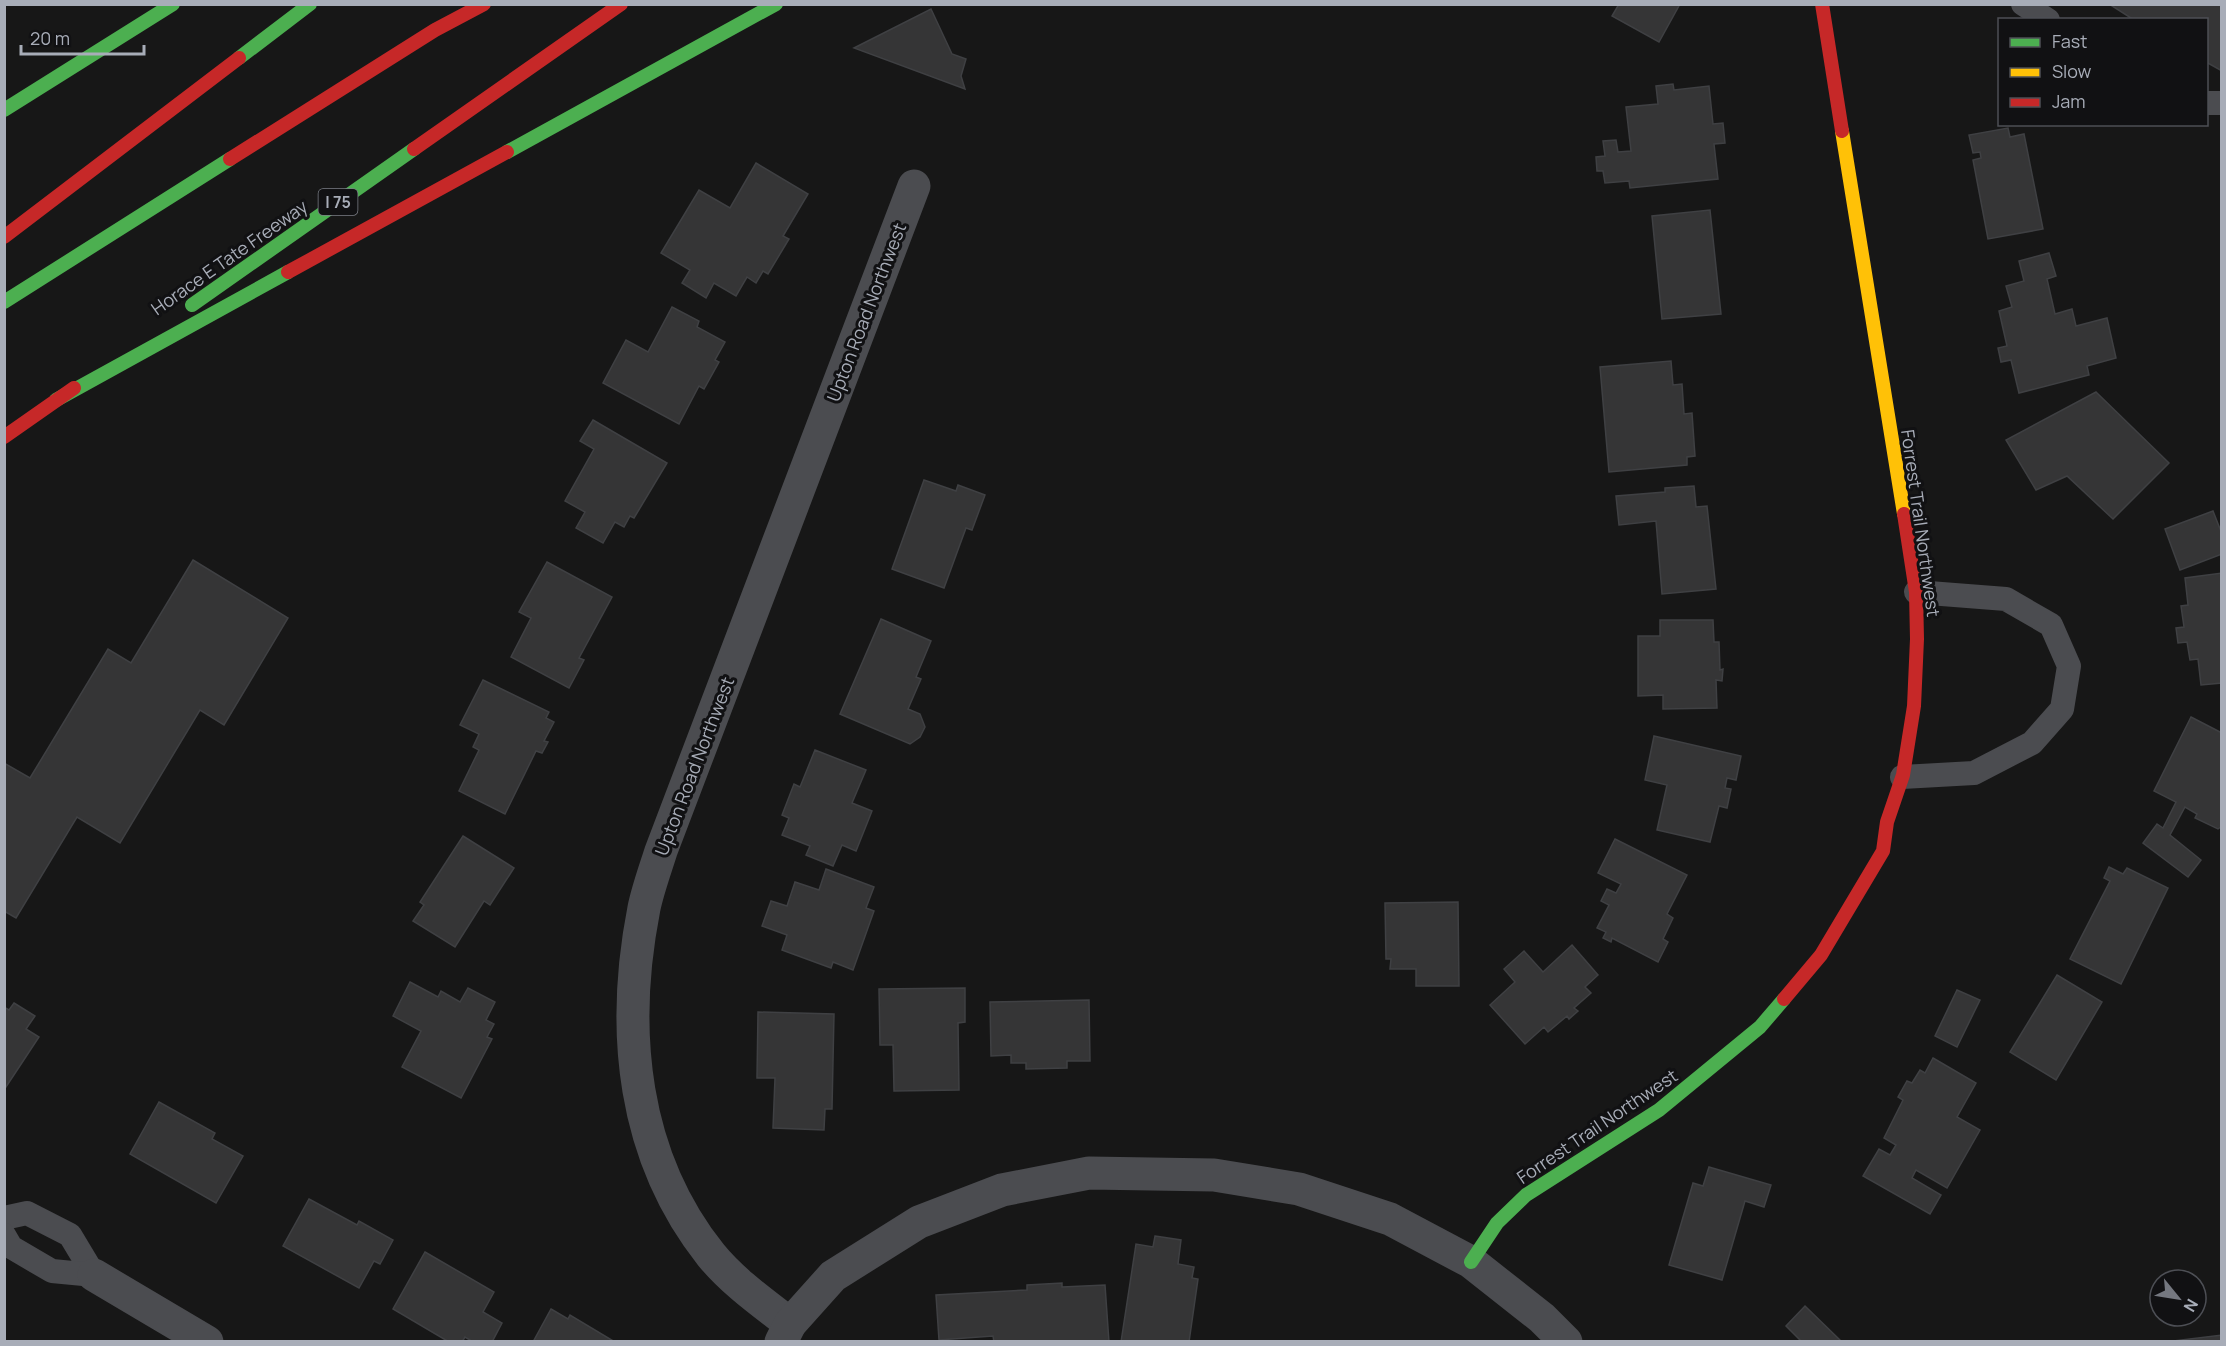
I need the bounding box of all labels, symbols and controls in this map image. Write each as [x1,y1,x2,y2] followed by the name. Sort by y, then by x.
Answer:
[21,18,144,56] scale bar
[1998,18,2208,126] legend
[30,26,70,50] text: 20 m
[2052,29,2087,53] text: Fast
[2052,59,2092,83] text: Slow
[2052,89,2086,113] text: Jam
[318,189,358,215] road number: I 75
[146,194,312,320] street label: Horace E Tate Freeway
[821,219,911,405] street label: Upton Road Northwest
[1896,428,1946,618] street label: Forrest Trail Northwest
[649,673,739,859] street label: Upton Road Northwest
[1512,1063,1682,1189] street label: Forrest Trail Northwest
[2148,1268,2208,1328] north arrow
[2179,1295,2203,1316] text: N

